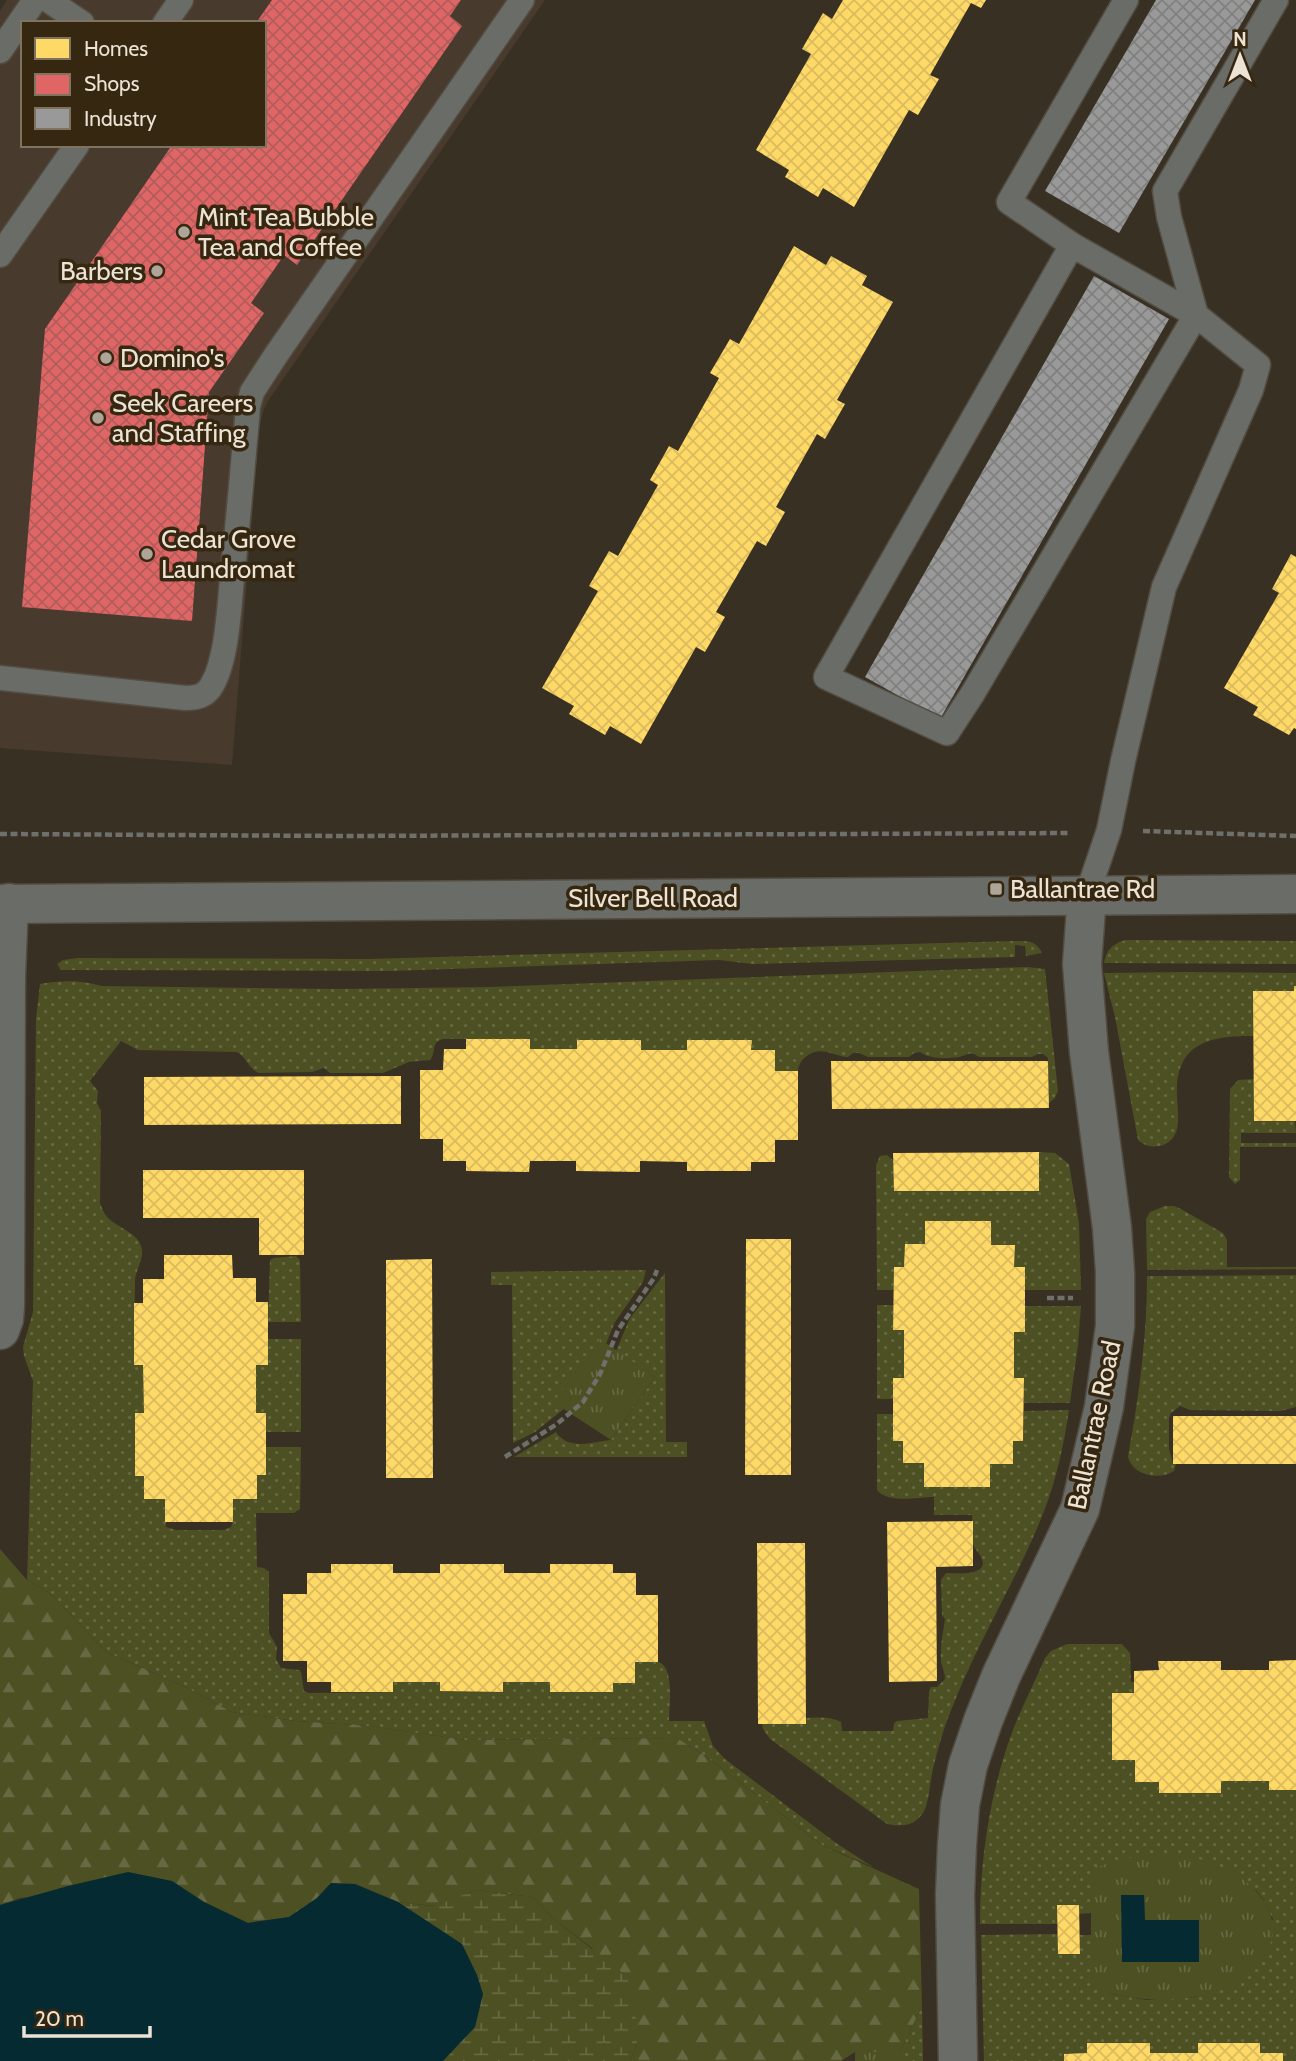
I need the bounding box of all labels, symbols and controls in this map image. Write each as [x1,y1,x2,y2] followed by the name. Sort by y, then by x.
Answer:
[21,21,266,147] legend
[1205,21,1275,91] north arrow
[1233,28,1247,51] text: N
[84,36,148,61] text: Homes
[84,71,140,96] text: Shops
[84,106,157,131] text: Industry
[198,201,374,263] place label: Mint Tea Bubble Tea and Coffee
[176,224,192,240] marker: Mint Tea Bubble Tea and Coffee
[60,255,143,287] place label: Barbers
[149,263,165,279] marker: Barbers
[120,342,225,374] place label: Domino's
[98,350,114,366] marker: Domino's
[112,387,254,449] place label: Seek Careers and Staffing
[90,410,106,426] marker: Seek Careers and Staffing
[161,523,296,585] place label: Cedar Grove Laundromat
[139,546,155,562] marker: Cedar Grove Laundromat
[1010,873,1155,905] place label: Ballantrae Rd
[988,881,1004,897] marker: Ballantrae Rd
[568,882,738,914] street label: Silver Bell Road
[1060,1338,1128,1512] street label: Ballantrae Road
[24,1994,150,2038] scale bar
[35,2006,84,2031] text: 20 m

